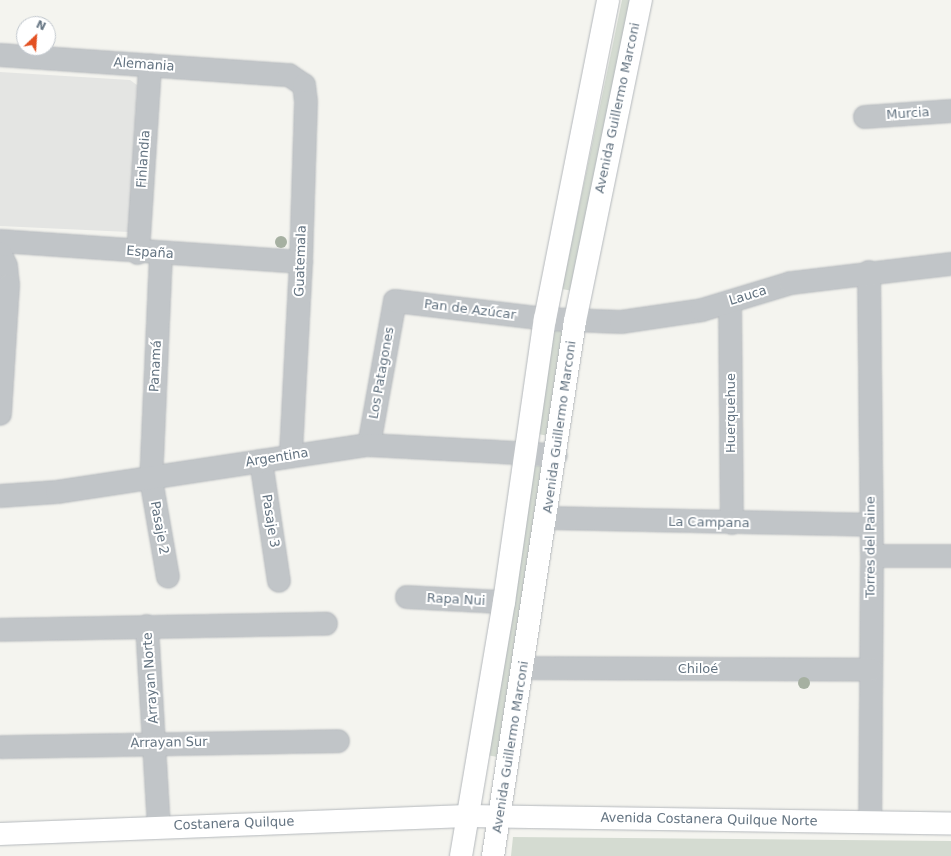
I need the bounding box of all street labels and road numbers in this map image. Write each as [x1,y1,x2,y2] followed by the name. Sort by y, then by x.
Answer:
[592,21,644,195] street label: Avenida Guillermo Marconi
[113,55,175,75] street label: Alemania
[886,105,930,123] street label: Murcia
[134,130,154,188] street label: Finlandia
[292,225,310,297] street label: Guatemala
[126,244,174,262] street label: España
[727,283,769,309] street label: Lauca
[423,297,517,323] street label: Pan de Azúcar
[366,326,398,420] street label: Los Patagones
[147,340,165,392] street label: Panamá
[540,340,580,514] street label: Avenida Guillermo Marconi
[723,373,739,453] street label: Huerquehue
[244,445,310,471] street label: Argentina
[258,493,282,549] street label: Pasaje 3
[863,496,879,598] street label: Torres del Paine
[147,500,171,556] street label: Pasaje 2
[668,514,750,532] street label: La Campana
[426,591,486,609] street label: Rapa Nui
[140,632,162,724] street label: Arrayan Norte
[490,660,532,834] street label: Avenida Guillermo Marconi
[678,661,718,677] street label: Chiloé
[130,735,208,751] street label: Arrayan Sur
[600,810,818,830] street label: Avenida Costanera Quilque Norte
[173,814,295,834] street label: Costanera Quilque

